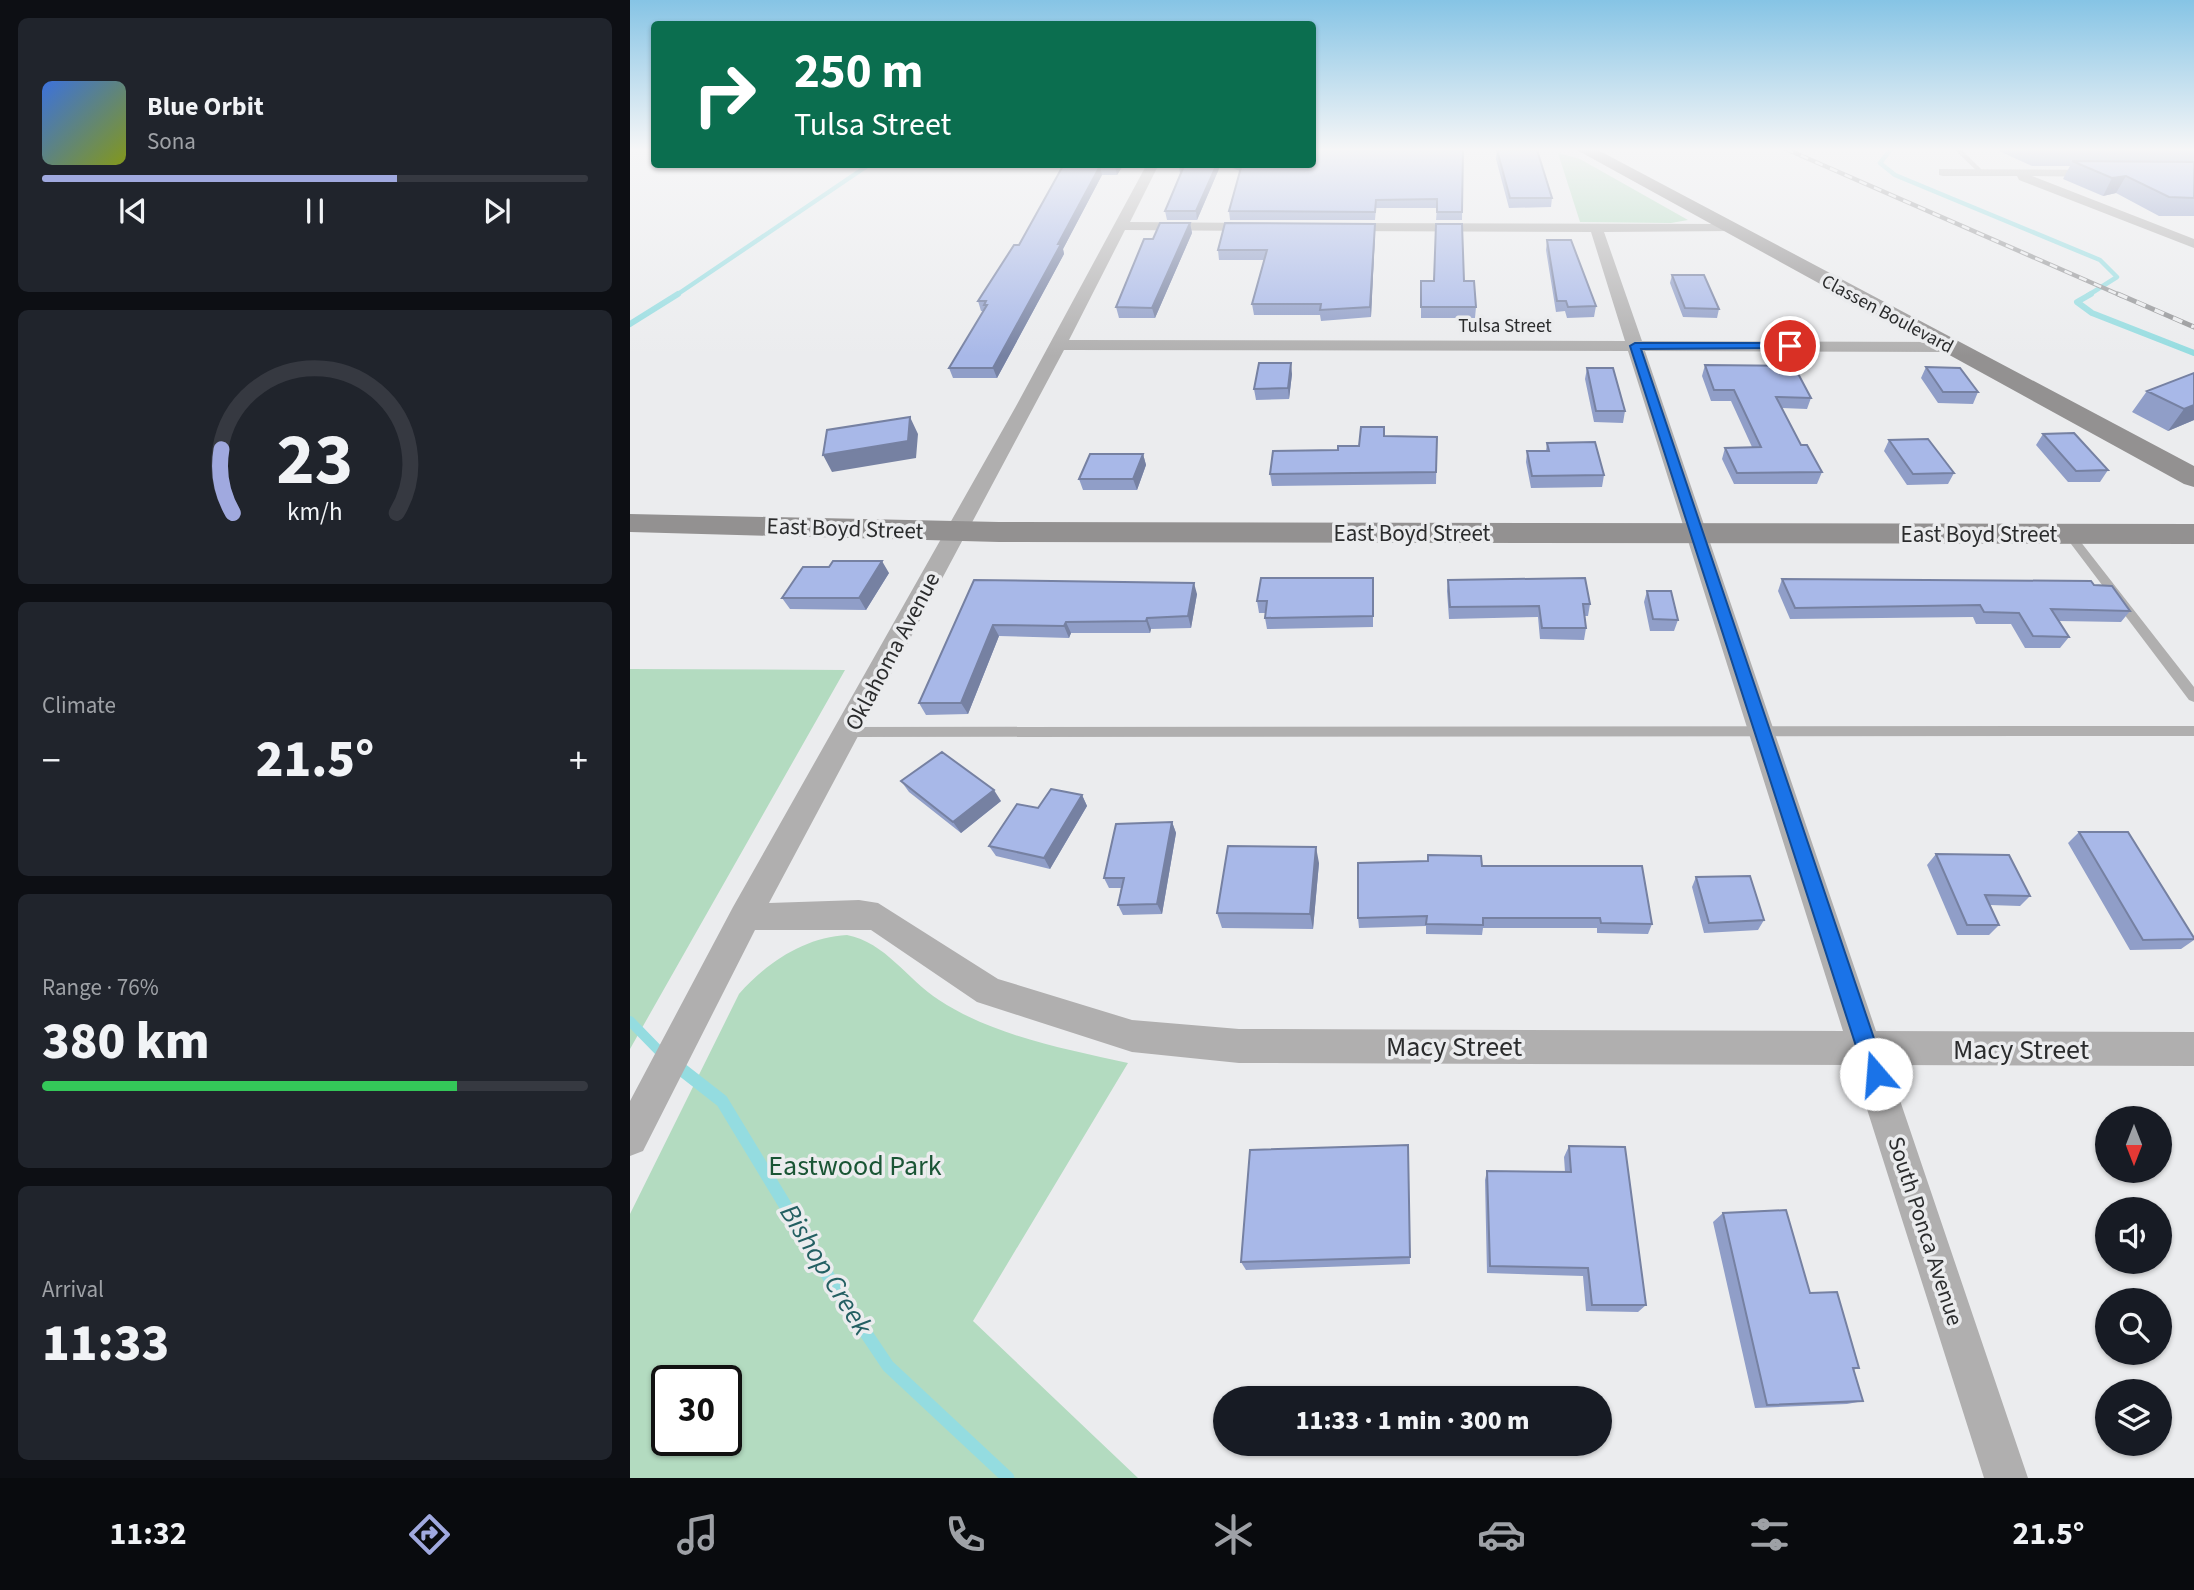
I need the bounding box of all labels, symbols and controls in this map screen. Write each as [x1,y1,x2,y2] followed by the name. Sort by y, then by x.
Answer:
[794,37,923,107] text: 250 m
[679,49,770,140] icon: right
[147,88,264,125] text: Blue Orbit
[794,102,951,148] text: Tulsa Street
[147,125,196,158] text: Sona
[114,192,152,230] icon: previous
[296,192,334,230] icon: pause
[478,192,516,230] icon: next
[1817,268,1958,361] street label: Classen Boulevard
[1458,313,1552,340] street label: Tulsa Street
[1760,316,1820,376] pin
[1771,327,1809,365] icon: arrive
[277,408,353,512] text: 23
[287,494,343,530] text: km/h
[766,509,924,548] street label: East Boyd Street
[1334,517,1491,550] street label: East Boyd Street
[1901,518,2058,551] street label: East Boyd Street
[837,566,948,736] street label: Oklahoma Avenue
[42,689,116,722] text: Climate
[256,723,374,797] text: 21.5°
[42,734,61,788] text: −
[569,734,588,788] text: +
[42,971,159,1004] text: Range · 76%
[42,1005,210,1079] text: 380 km
[1386,1027,1523,1067] street label: Macy Street
[1953,1030,2090,1070] street label: Macy Street
[1839,1037,1913,1111] position arrow
[2095,1106,2172,1183] north arrow
[2095,1106,2172,1456] map controls
[1879,1132,1972,1330] street label: South Ponca Avenue
[768,1146,942,1186] park label: Eastwood Park
[770,1196,883,1344] water label: Bishop Creek
[2095,1197,2172,1274] button: sound
[42,1273,104,1306] text: Arrival
[2095,1288,2172,1365] button: search
[42,1307,169,1381] text: 11:33
[651,1365,742,1456] speed limit sign: 30
[2095,1379,2172,1456] button: layers
[1296,1402,1529,1439] text: 11:33 · 1 min · 300 m
[405,1510,454,1559] icon: directions
[673,1510,722,1559] icon: music
[941,1510,990,1559] icon: phone
[1209,1510,1258,1559] icon: climate
[1477,1510,1526,1559] icon: car
[1745,1510,1794,1559] icon: filters
[109,1511,187,1557] text: 11:32
[2013,1511,2084,1557] text: 21.5°

